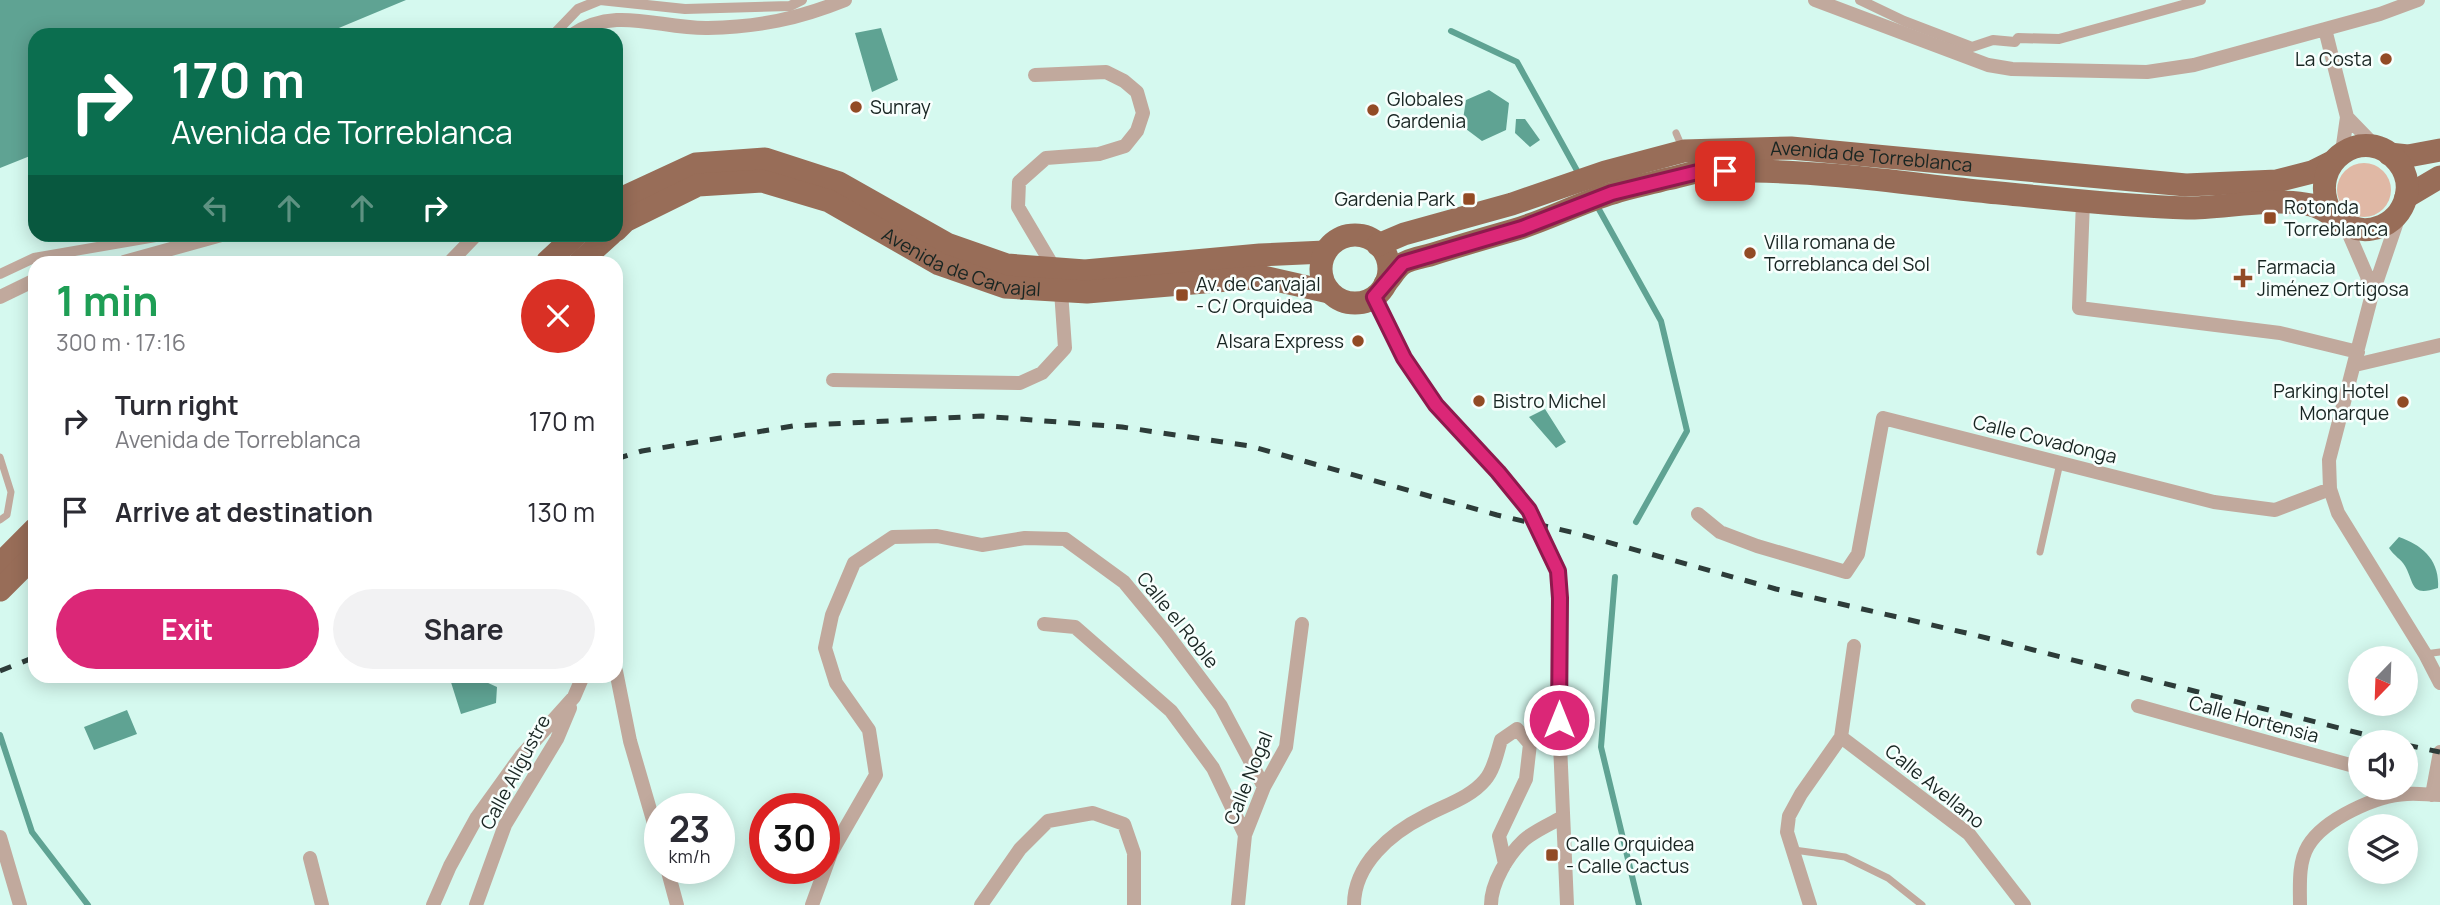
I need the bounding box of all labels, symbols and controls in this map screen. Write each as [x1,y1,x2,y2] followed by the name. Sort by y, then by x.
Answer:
[171,46,305,113] text: 170 m
[2295,46,2372,72] place label: La Costa
[2378,51,2394,67] marker: La Costa
[56,56,147,147] icon: right
[1387,86,1466,134] place label: Globales Gardenia
[870,94,931,120] place label: Sunray
[848,99,864,115] marker: Sunray
[1365,102,1381,118] marker: Globales Gardenia
[171,110,513,154] text: Avenida de Torreblanca
[1770,135,1974,178] street label: Avenida de Torreblanca
[1695,141,1755,201] pin
[1706,152,1744,190] icon: arrive
[1334,186,1456,212] place label: Gardenia Park
[197,189,235,227] icon: left
[270,189,308,227] icon: ahead
[343,189,381,227] icon: ahead
[416,189,454,227] icon: right
[1461,191,1477,207] marker: Gardenia Park
[2284,194,2388,242] place label: Rotonda Torreblanca
[2262,210,2278,226] marker: Rotonda Torreblanca
[877,221,1042,302] street label: Avenida de Carvajal
[1764,229,1930,277] place label: Villa romana de Torreblanca del Sol
[1742,245,1758,261] marker: Villa romana de Torreblanca del Sol
[2257,254,2409,302] place label: Farmacia Jiménez Ortigosa
[2235,270,2251,286] marker: Farmacia Jiménez Ortigosa
[56,271,159,329] text: 1 min
[1196,271,1321,319] place label: Av. de Carvajal - C/ Orquidea
[521,279,595,353] button: close
[1174,287,1190,303] marker: Av. de Carvajal - C/ Orquidea
[56,326,186,358] text: 300 m · 17:16
[1216,328,1344,354] place label: Alsara Express
[1350,333,1366,349] marker: Alsara Express
[2273,378,2389,426] place label: Parking Hotel Monarque
[115,387,239,423] text: Turn right
[1493,388,1606,414] place label: Bistro Michel
[1471,393,1487,409] marker: Bistro Michel
[2395,394,2411,410] marker: Parking Hotel Monarque
[56,402,94,440] icon: right
[529,403,595,439] text: 170 m
[1970,409,2120,469] street label: Calle Covadonga
[115,423,361,455] text: Avenida de Torreblanca
[56,493,94,531] icon: arrive
[115,494,373,530] text: Arrive at destination
[527,494,595,530] text: 130 m
[1131,566,1225,674] street label: Calle el Roble
[56,589,319,669] button: Exit
[333,589,595,669] button: Share
[2348,646,2418,716] north arrow
[2348,646,2418,884] map controls
[1522,683,1596,757] position arrow
[2186,689,2322,749] street label: Calle Hortensia
[474,710,556,834] street label: Calle Aligustre
[1218,728,1278,828] street label: Calle Nogal
[2348,730,2418,800] button: sound
[1880,738,1990,834] street label: Calle Avellano
[749,793,840,884] speed limit sign: 30
[669,805,710,853] text: 23
[2348,814,2418,884] button: layers
[1566,831,1694,879] place label: Calle Orquidea - Calle Cactus
[669,844,710,868] text: km/h
[1544,847,1560,863] marker: Calle Orquidea - Calle Cactus

